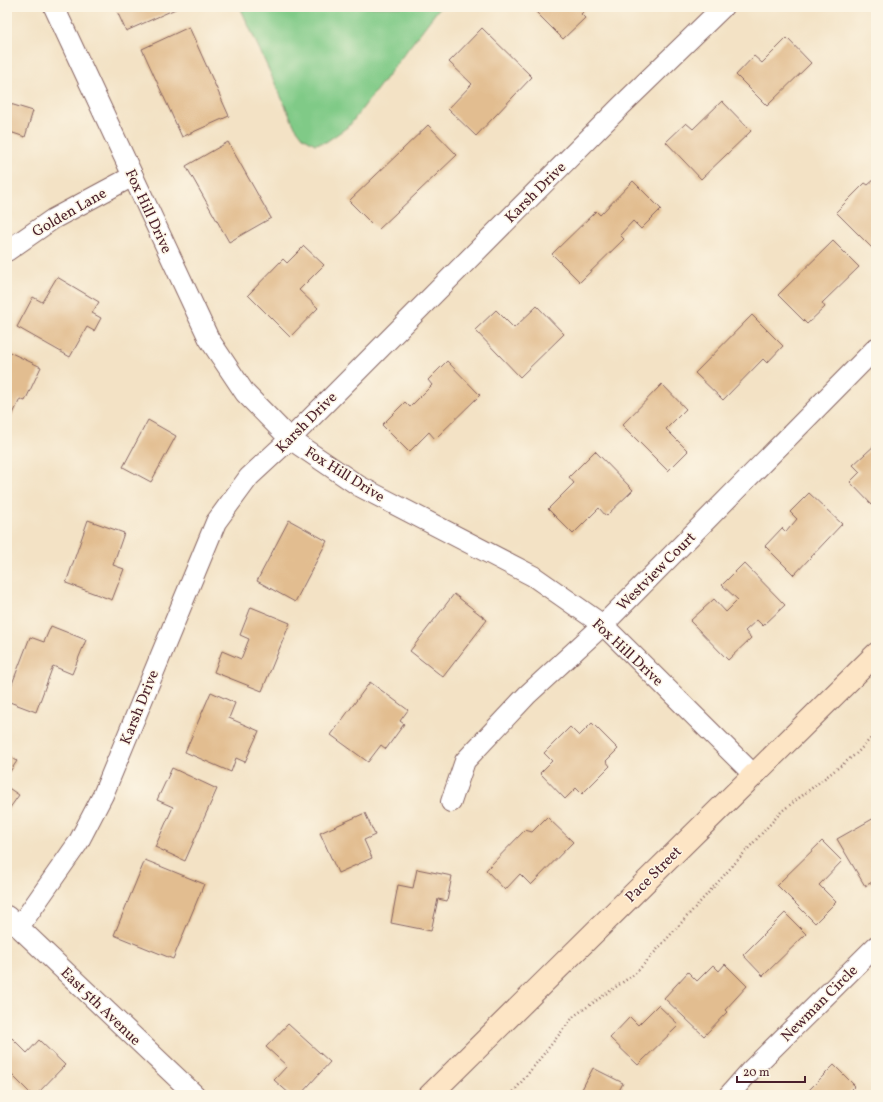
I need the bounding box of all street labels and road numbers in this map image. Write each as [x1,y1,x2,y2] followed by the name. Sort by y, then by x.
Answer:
[501,158,571,228] street label: Karsh Drive
[119,166,176,257] street label: Fox Hill Drive
[29,184,111,243] street label: Golden Lane
[272,388,342,458] street label: Karsh Drive
[300,442,388,508] street label: Fox Hill Drive
[613,528,701,616] street label: Westview Court
[587,615,667,692] street label: Fox Hill Drive
[116,667,165,748] street label: Karsh Drive
[621,842,687,908] street label: Pace Street
[777,961,863,1047] street label: Newman Circle
[55,963,145,1051] street label: East 5th Avenue

